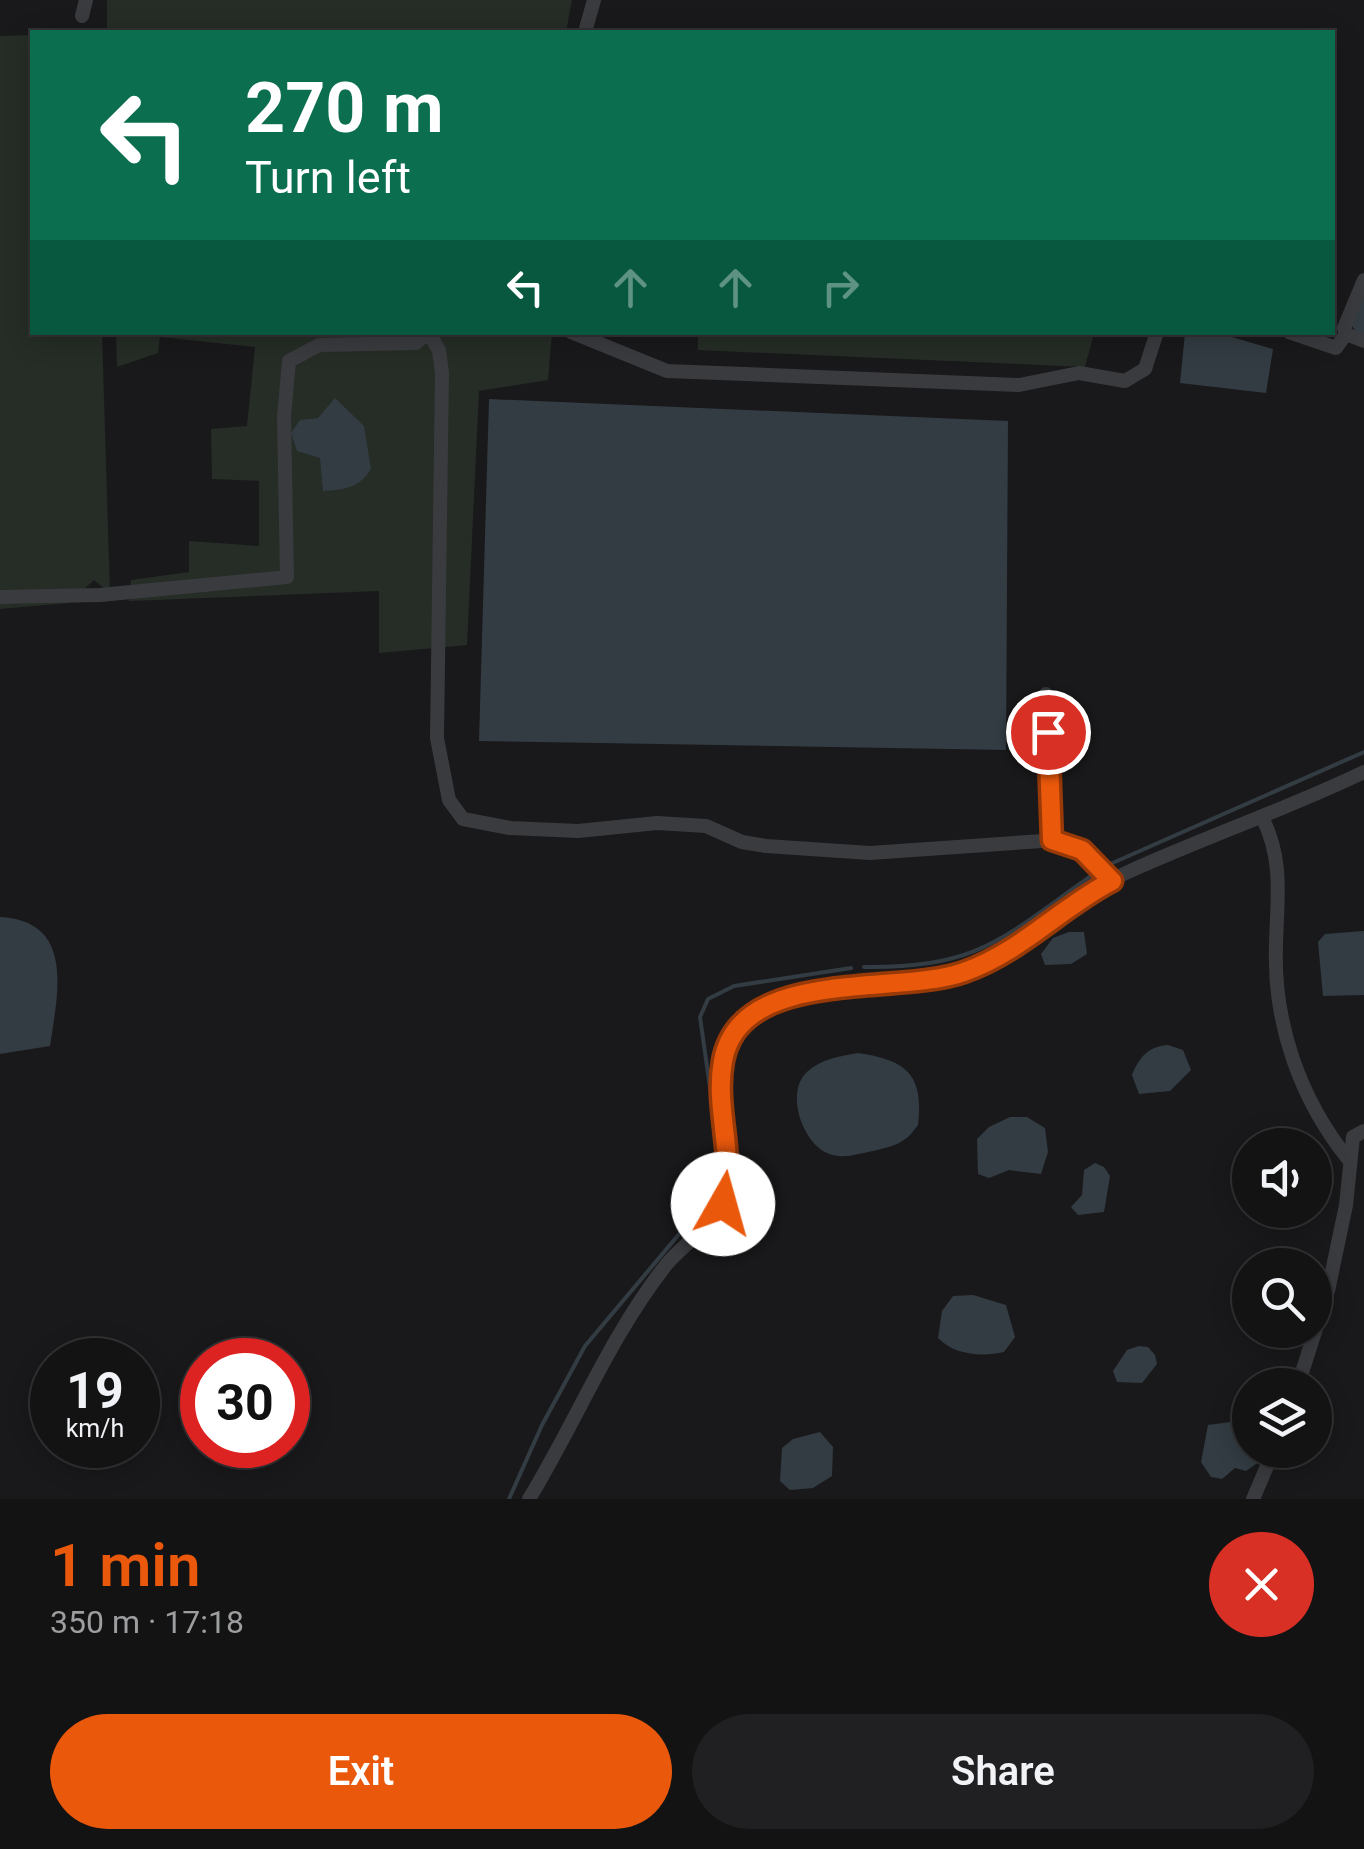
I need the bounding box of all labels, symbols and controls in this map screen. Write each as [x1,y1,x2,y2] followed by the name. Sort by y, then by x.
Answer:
[245,67,444,149] text: 270 m
[80,70,210,200] icon: left
[245,151,411,204] text: Turn left
[498,260,553,315] icon: left
[603,260,658,315] icon: ahead
[708,260,763,315] icon: ahead
[813,260,868,315] icon: right
[1006,690,1091,775] pin
[1021,705,1076,760] icon: arrive
[1232,1128,1332,1468] map controls
[1232,1128,1332,1228] button: sound
[671,1152,775,1256] position arrow
[1232,1248,1332,1348] button: search
[180,1338,310,1468] speed limit sign: 30
[66,1362,124,1420] text: 19
[1232,1368,1332,1468] button: layers
[66,1414,124,1443] text: km/h
[50,1530,200,1601] text: 1 min
[1209,1532,1314,1637] button: close
[50,1603,244,1641] text: 350 m · 17:18
[50,1714,672,1829] button: Exit
[692,1714,1314,1829] button: Share

